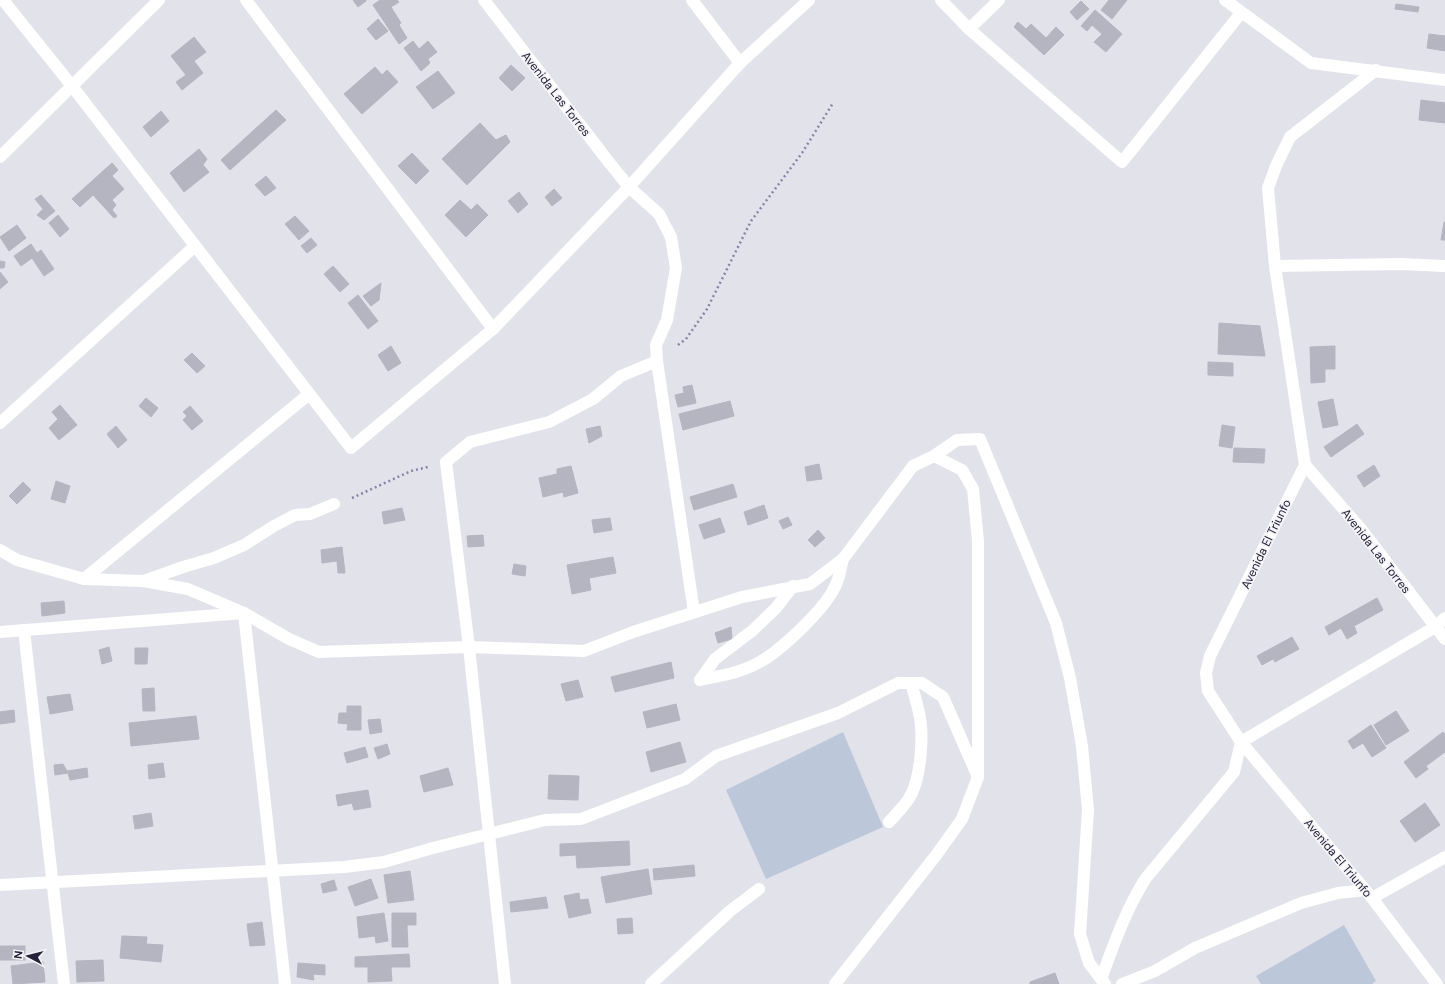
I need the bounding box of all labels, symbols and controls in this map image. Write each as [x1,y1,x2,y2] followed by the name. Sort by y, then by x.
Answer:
[518,48,594,140] street label: Avenida Las Torres
[1237,496,1295,592] street label: Avenida El Triunfo
[1338,505,1414,597] street label: Avenida Las Torres
[1300,815,1376,901] street label: Avenida El Triunfo
[8,936,48,976] north arrow
[11,950,26,960] text: N

